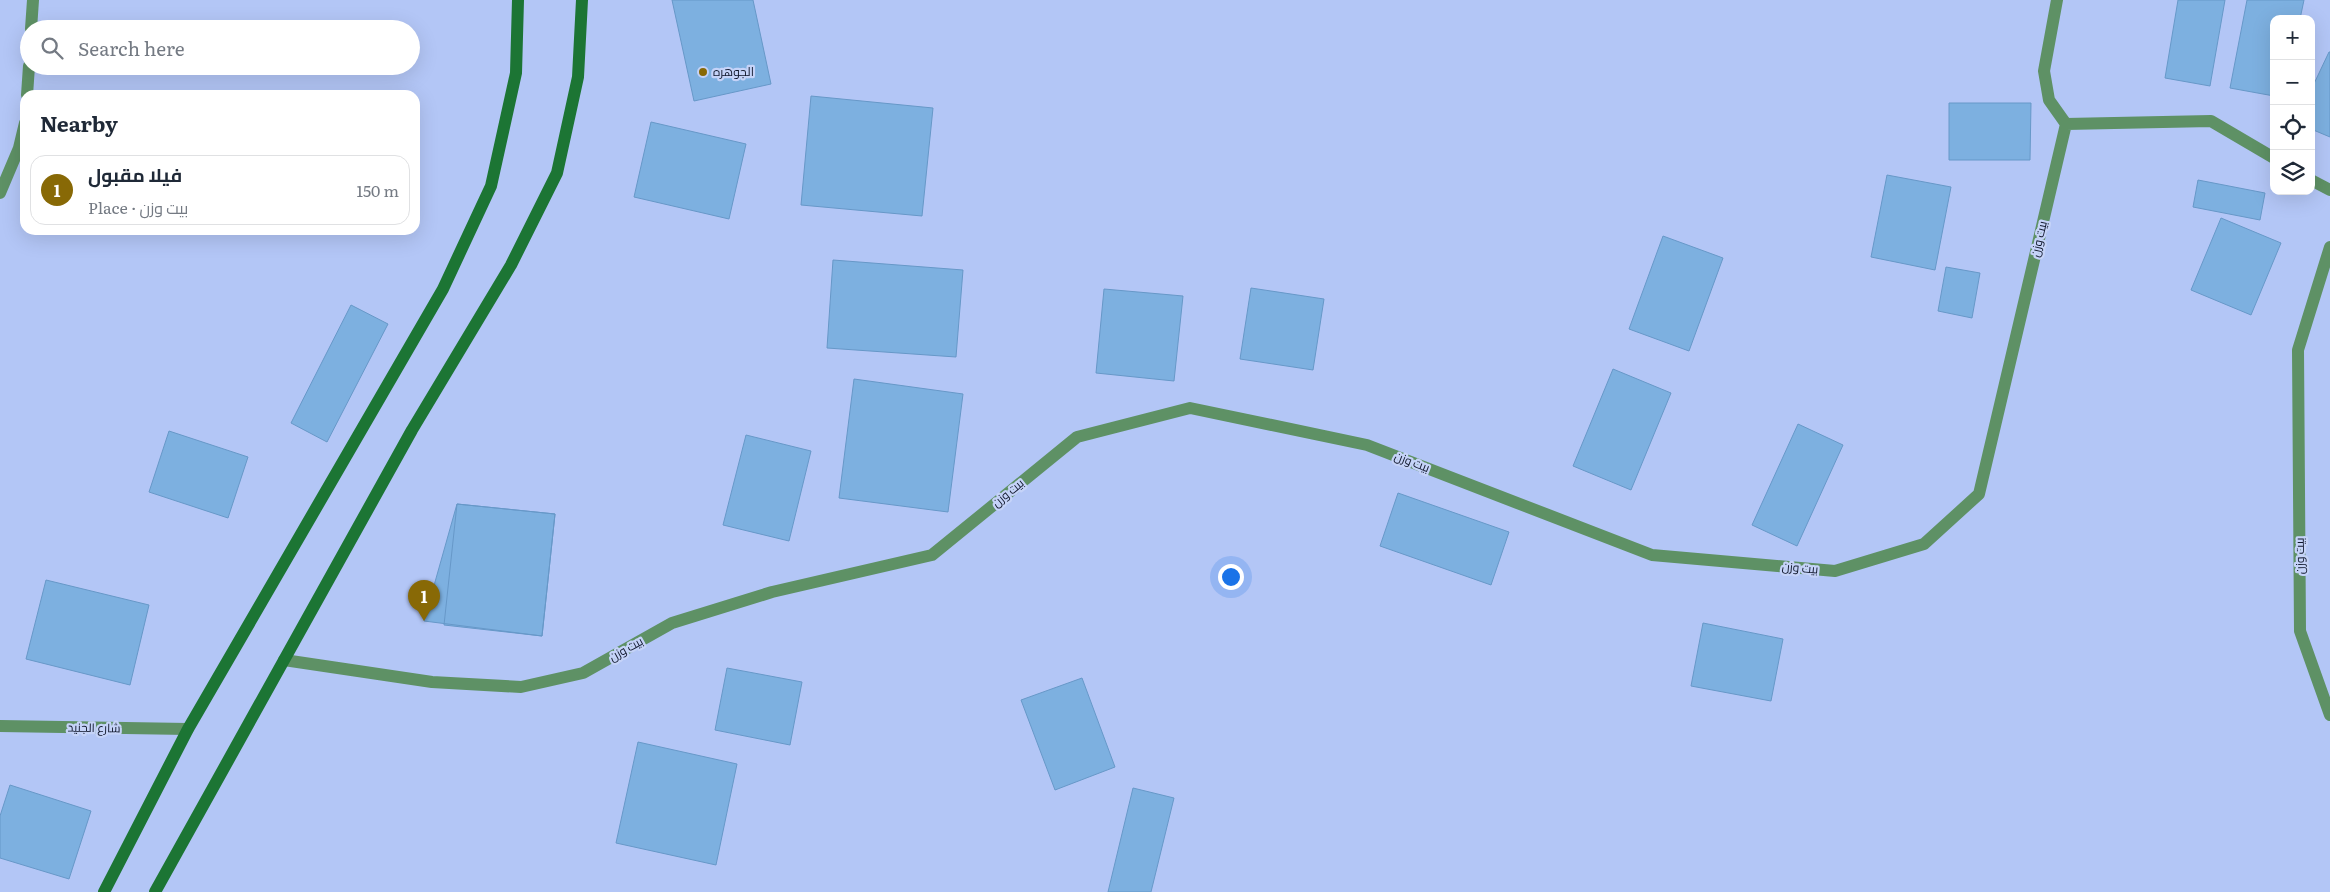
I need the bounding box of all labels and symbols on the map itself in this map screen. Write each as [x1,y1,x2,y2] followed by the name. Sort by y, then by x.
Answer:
[713,62,754,80] place label: الجوهره
[697,66,709,78] marker: الجوهره
[2025,219,2051,259] street label: بيت وزن
[1392,446,1433,476] street label: بيت وزن
[987,474,1027,511] street label: بيت وزن
[2290,538,2308,574] street label: بيت وزن
[1781,556,1819,578] street label: بيت وزن
[1218,564,1244,590] your location
[408,580,440,621] pin: 1
[605,631,646,665] street label: بيت وزن
[67,718,121,736] street label: شارع الجنيد

